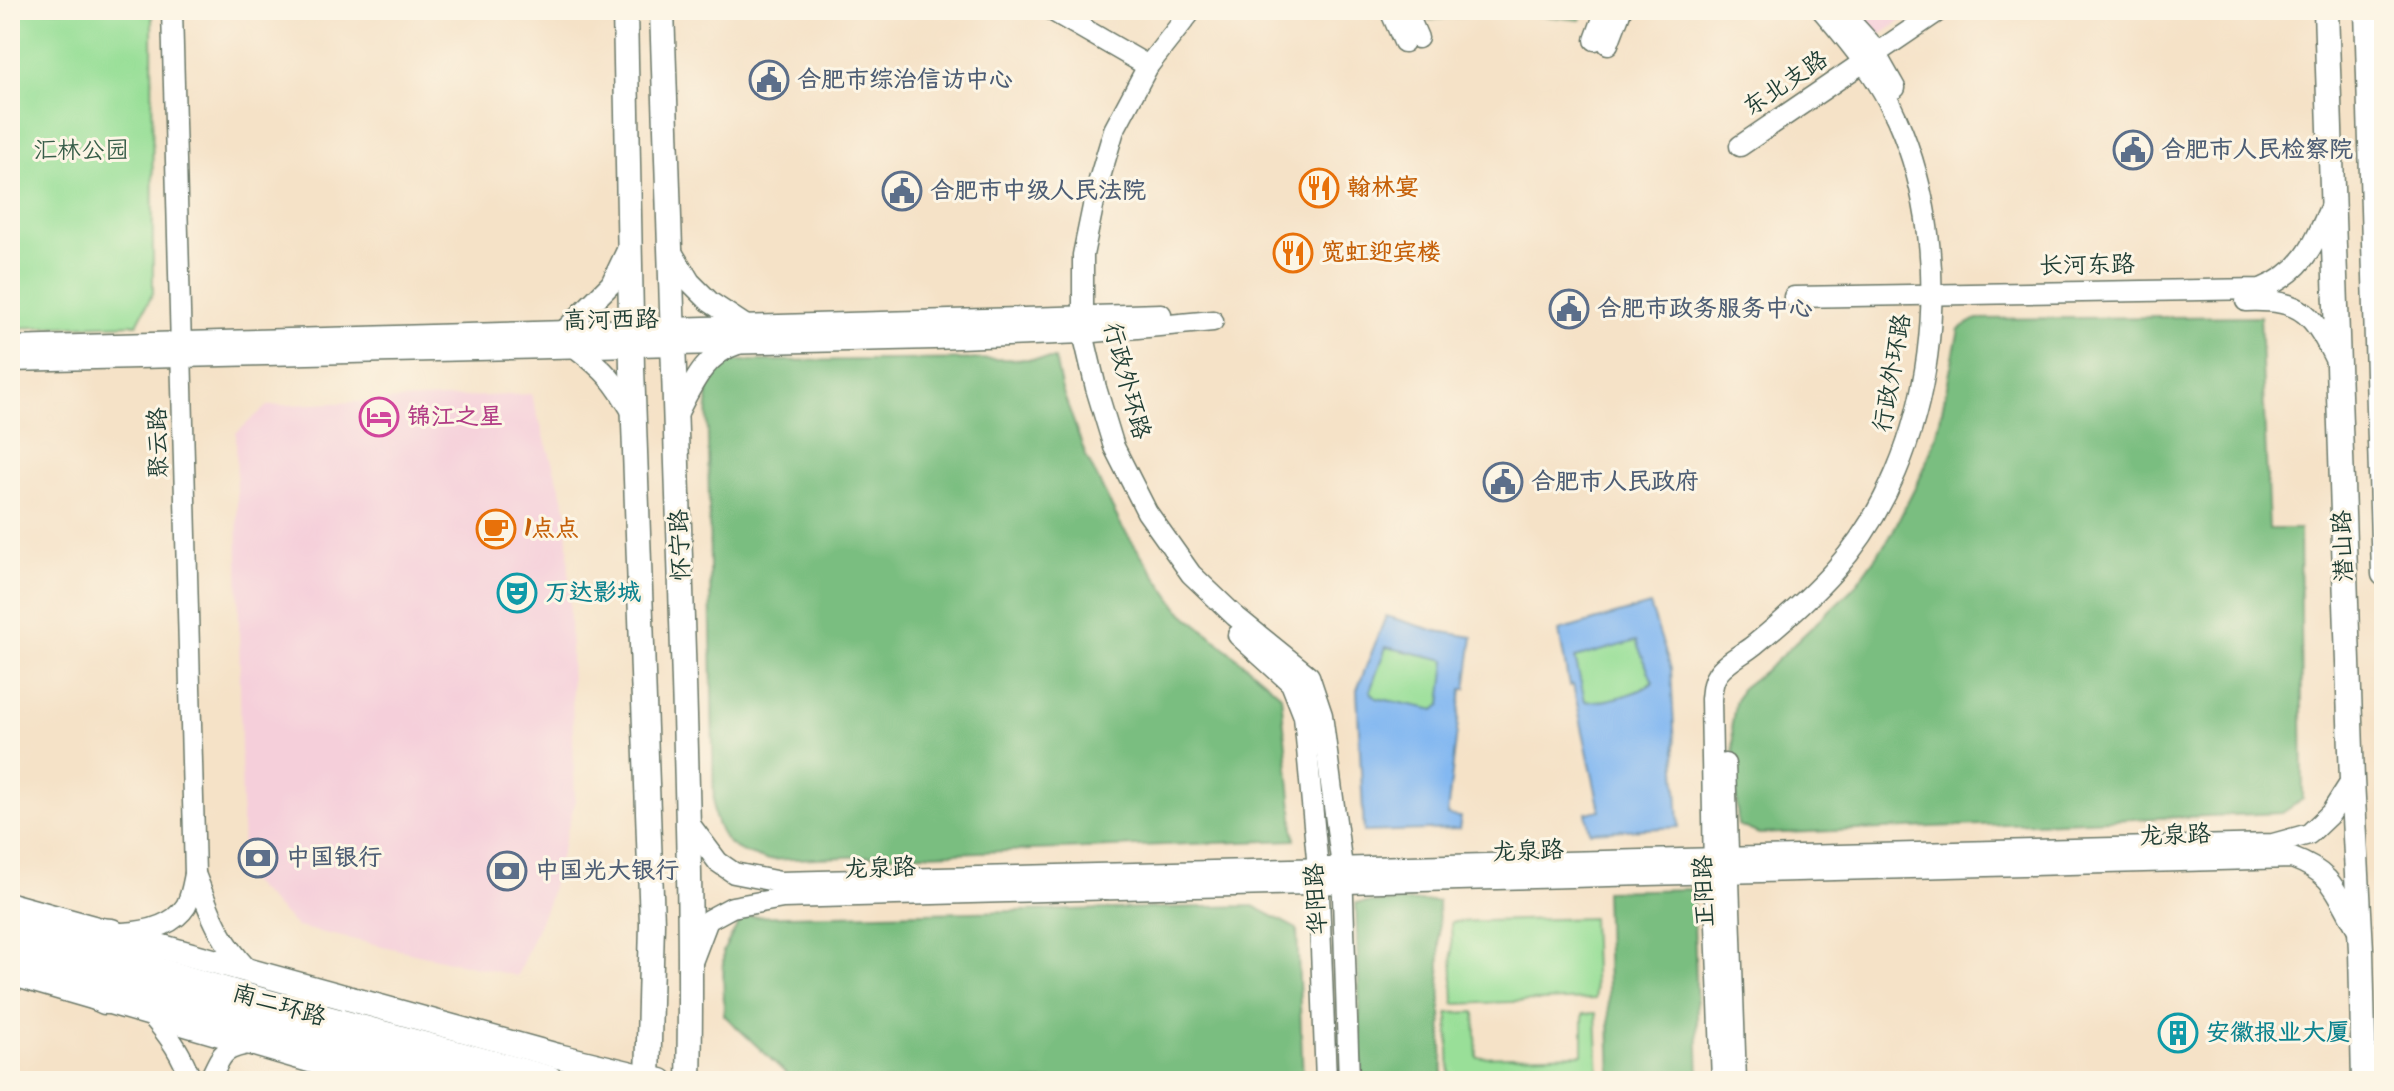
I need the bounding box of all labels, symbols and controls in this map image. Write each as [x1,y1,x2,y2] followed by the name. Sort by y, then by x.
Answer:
[1735,41,1837,127] street label: 东北支路
[748,59,790,101] public building icon: 合肥市综治信访中心
[797,61,1013,100] place label: 合肥市综治信访中心
[2112,129,2154,171] public building icon: 合肥市人民检察院
[2161,131,2353,170] place label: 合肥市人民检察院
[33,132,129,171] park label: 汇林公园
[1298,167,1340,209] restaurant icon: 翰林宴
[1347,169,1419,208] place label: 翰林宴
[881,170,923,212] public building icon: 合肥市中级人民法院
[930,172,1146,211] place label: 合肥市中级人民法院
[1272,232,1314,274] restaurant icon: 宽虹迎宾楼
[1321,234,1441,273] place label: 宽虹迎宾楼
[2039,246,2135,286] street label: 长河东路
[1548,288,1590,330] public building icon: 合肥市政务服务中心
[1597,290,1813,329] place label: 合肥市政务服务中心
[563,301,659,341] street label: 高河西路
[1863,311,1923,435] street label: 行政外环路
[1092,318,1160,444] street label: 行政外环路
[358,396,400,438] hotel icon: 锦江之星
[407,398,503,437] place label: 锦江之星
[139,407,179,479] street label: 聚云路
[1482,461,1524,503] public building icon: 合肥市人民政府
[1531,463,1699,502] place label: 合肥市人民政府
[475,508,517,550] cafe icon: 1点点
[660,508,702,582] street label: 怀宁路
[2323,509,2365,583] street label: 潜山路
[524,510,579,549] place label: 1点点
[496,572,538,614] theatre icon: 万达影城
[545,574,641,613] place label: 万达影城
[2138,815,2212,857] street label: 龙泉路
[1491,831,1565,873] street label: 龙泉路
[237,837,279,879] bank icon: 中国银行
[286,839,382,878] place label: 中国银行
[843,848,917,890] street label: 龙泉路
[486,850,528,892] bank icon: 中国光大银行
[535,852,679,891] place label: 中国光大银行
[1684,854,1726,928] street label: 正阳路
[1296,862,1338,936] street label: 华阳路
[227,974,331,1038] street label: 南二环路
[2157,1012,2199,1054] building icon: 安徽报业大厦
[2206,1014,2350,1053] place label: 安徽报业大厦

